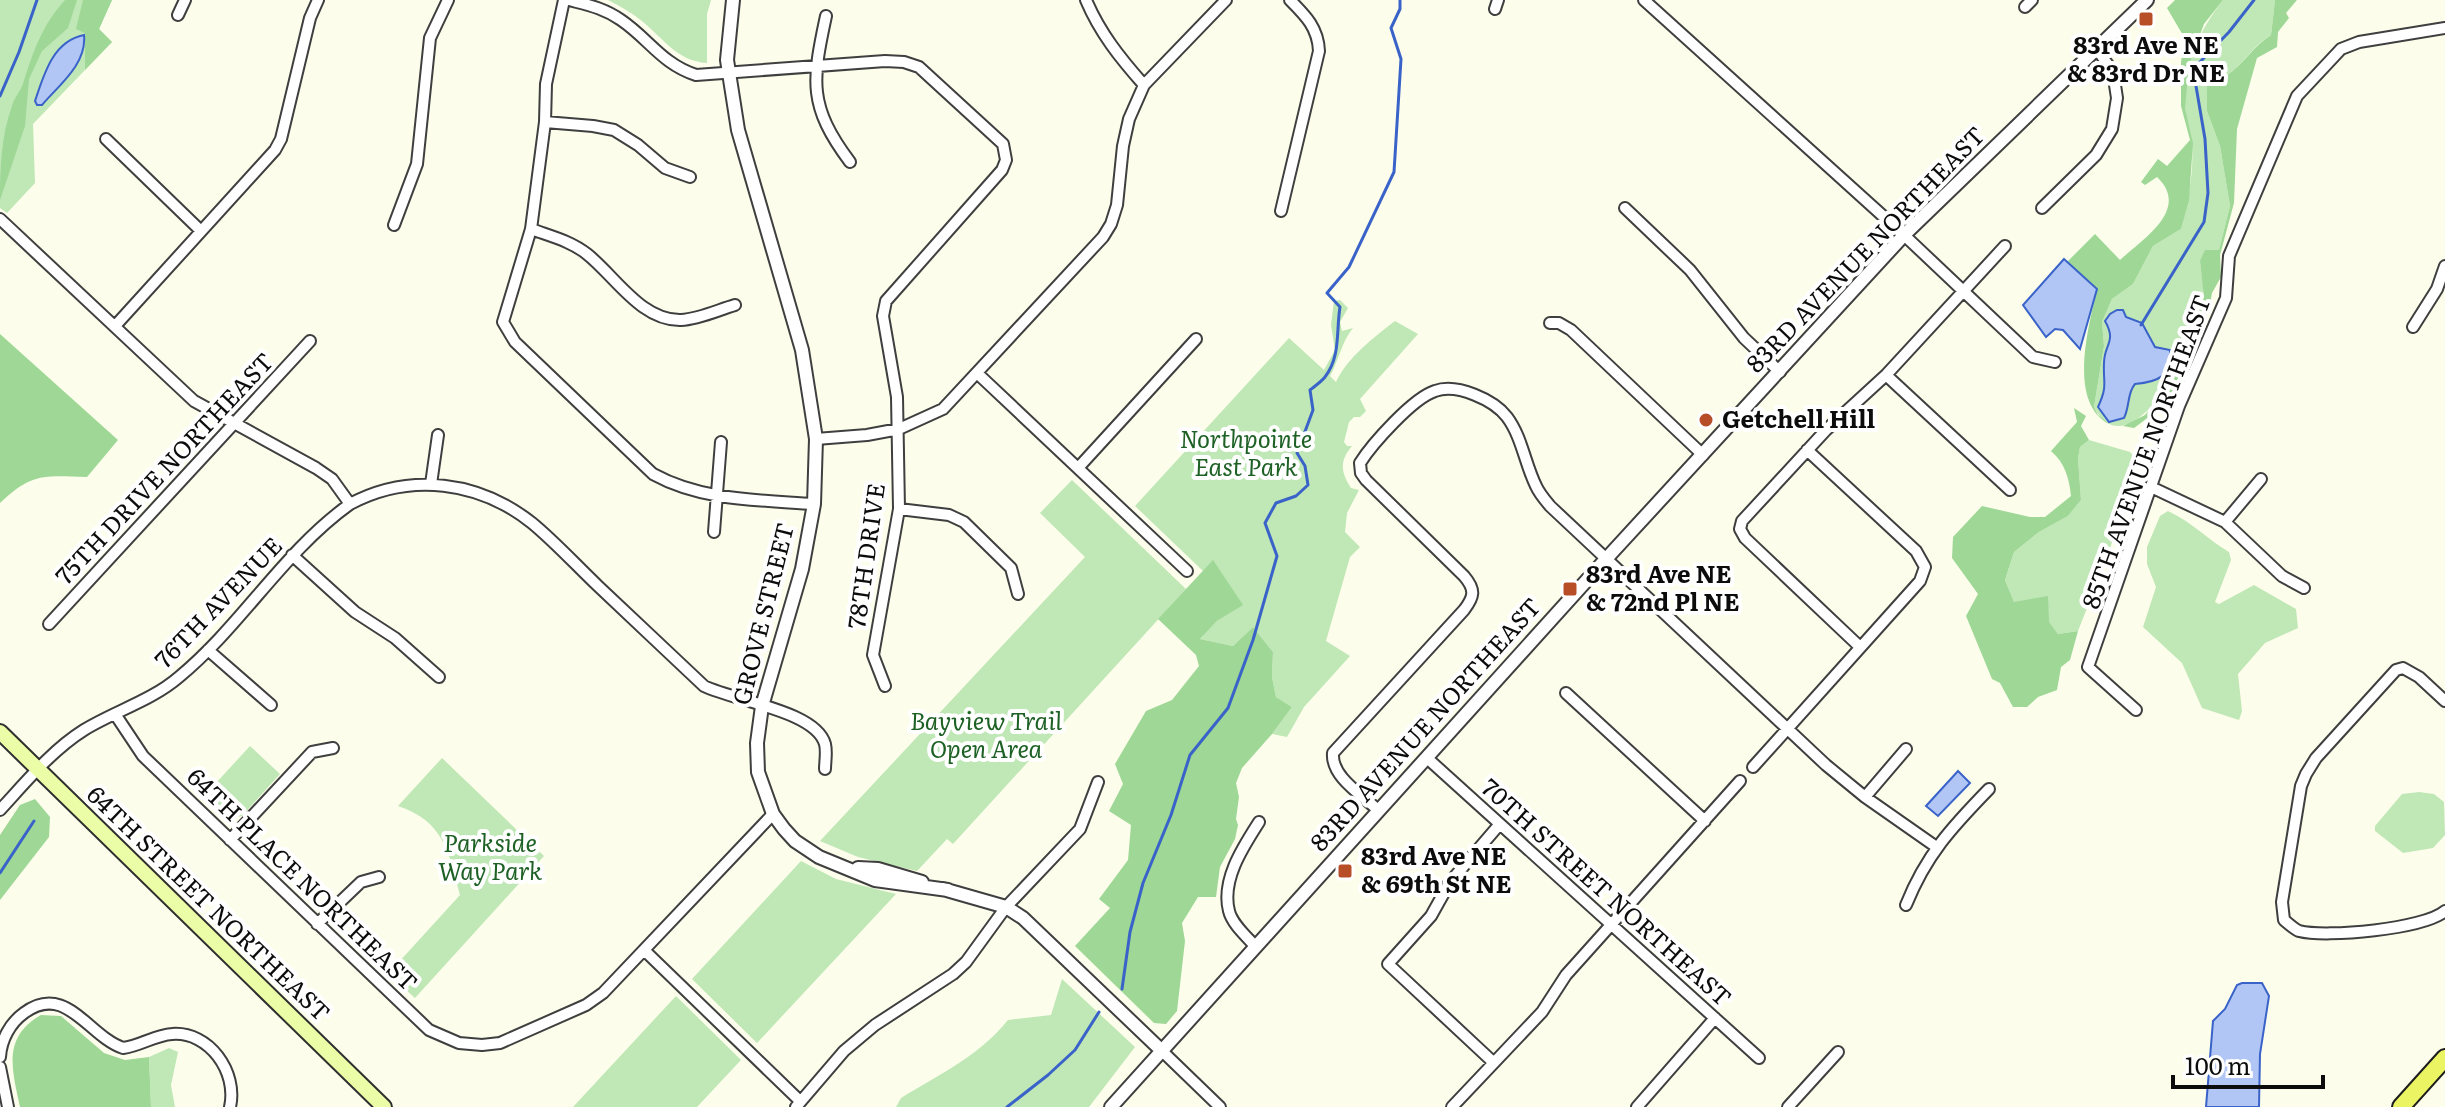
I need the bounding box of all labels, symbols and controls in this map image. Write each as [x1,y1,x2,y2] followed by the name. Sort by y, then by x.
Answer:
[2137,10,2155,28] marker: 83rd Ave NE & 83rd Dr NE
[2067,26,2225,89] place label: 83rd Ave NE & 83rd Dr NE
[1737,117,1992,379] street label: 83RD AVENUE NORTHEAST
[2072,289,2218,613] street label: 85TH AVENUE NORTHEAST
[46,344,280,591] street label: 75TH DRIVE NORTHEAST
[1722,400,1876,435] place label: Getchell Hill
[1697,411,1715,429] marker: Getchell Hill
[1180,420,1312,483] park label: Northpointe East Park
[837,481,892,631] street label: 78TH DRIVE
[722,519,801,708] street label: GROVE STREET
[145,528,289,675] street label: 76TH AVENUE
[1586,555,1739,618] place label: 83rd Ave NE & 72nd Pl NE
[1561,580,1579,598] marker: 83rd Ave NE & 72nd Pl NE
[1301,589,1548,858] street label: 83RD AVENUE NORTHEAST
[910,702,1062,765] park label: Bayview Trail Open Area
[181,758,427,998] street label: 64TH PLACE NORTHEAST
[1475,769,1740,1013] street label: 70TH STREET NORTHEAST
[80,776,339,1028] street label: 64TH STREET NORTHEAST
[438,824,543,887] park label: Parkside Way Park
[1361,837,1512,900] place label: 83rd Ave NE & 69th St NE
[1336,862,1354,880] marker: 83rd Ave NE & 69th St NE
[2173,1039,2323,1089] scale bar
[2185,1047,2251,1082] text: 100 m

